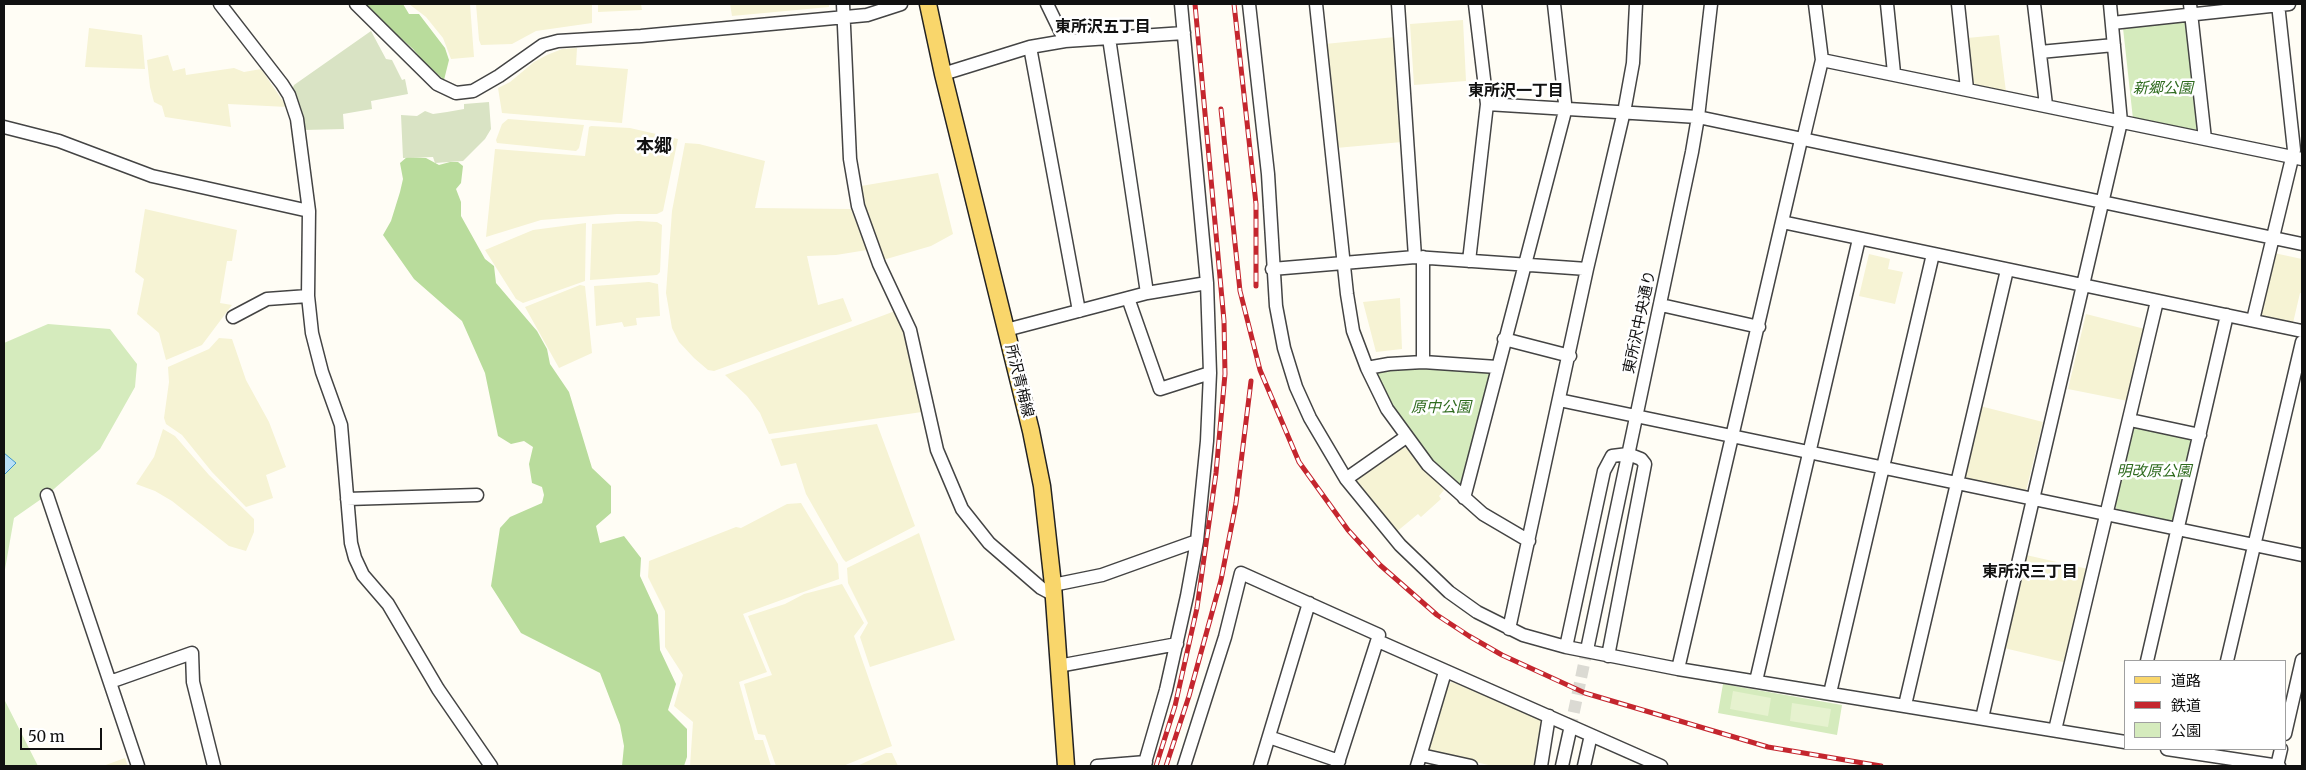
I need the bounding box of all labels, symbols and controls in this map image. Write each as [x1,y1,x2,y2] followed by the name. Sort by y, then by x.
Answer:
[1055,17,1151,37] district label: 東所沢五丁目
[2133,80,2193,98] park label: 新郷公園
[1468,81,1564,101] district label: 東所沢一丁目
[636,136,672,158] district label: 本郷
[1620,269,1660,375] street label: 東所沢中央通り
[1001,342,1037,420] street label: 所沢青梅線
[1411,399,1471,417] park label: 原中公園
[2117,463,2191,481] park label: 明改原公園
[1982,562,2078,582] district label: 東所沢三丁目
[2124,660,2286,750] legend
[2171,671,2201,690] text: 道路
[2171,696,2201,715] text: 鉄道
[22,718,105,750] scale bar
[2171,721,2201,740] text: 公園
[28,727,65,746] text: 50 m

